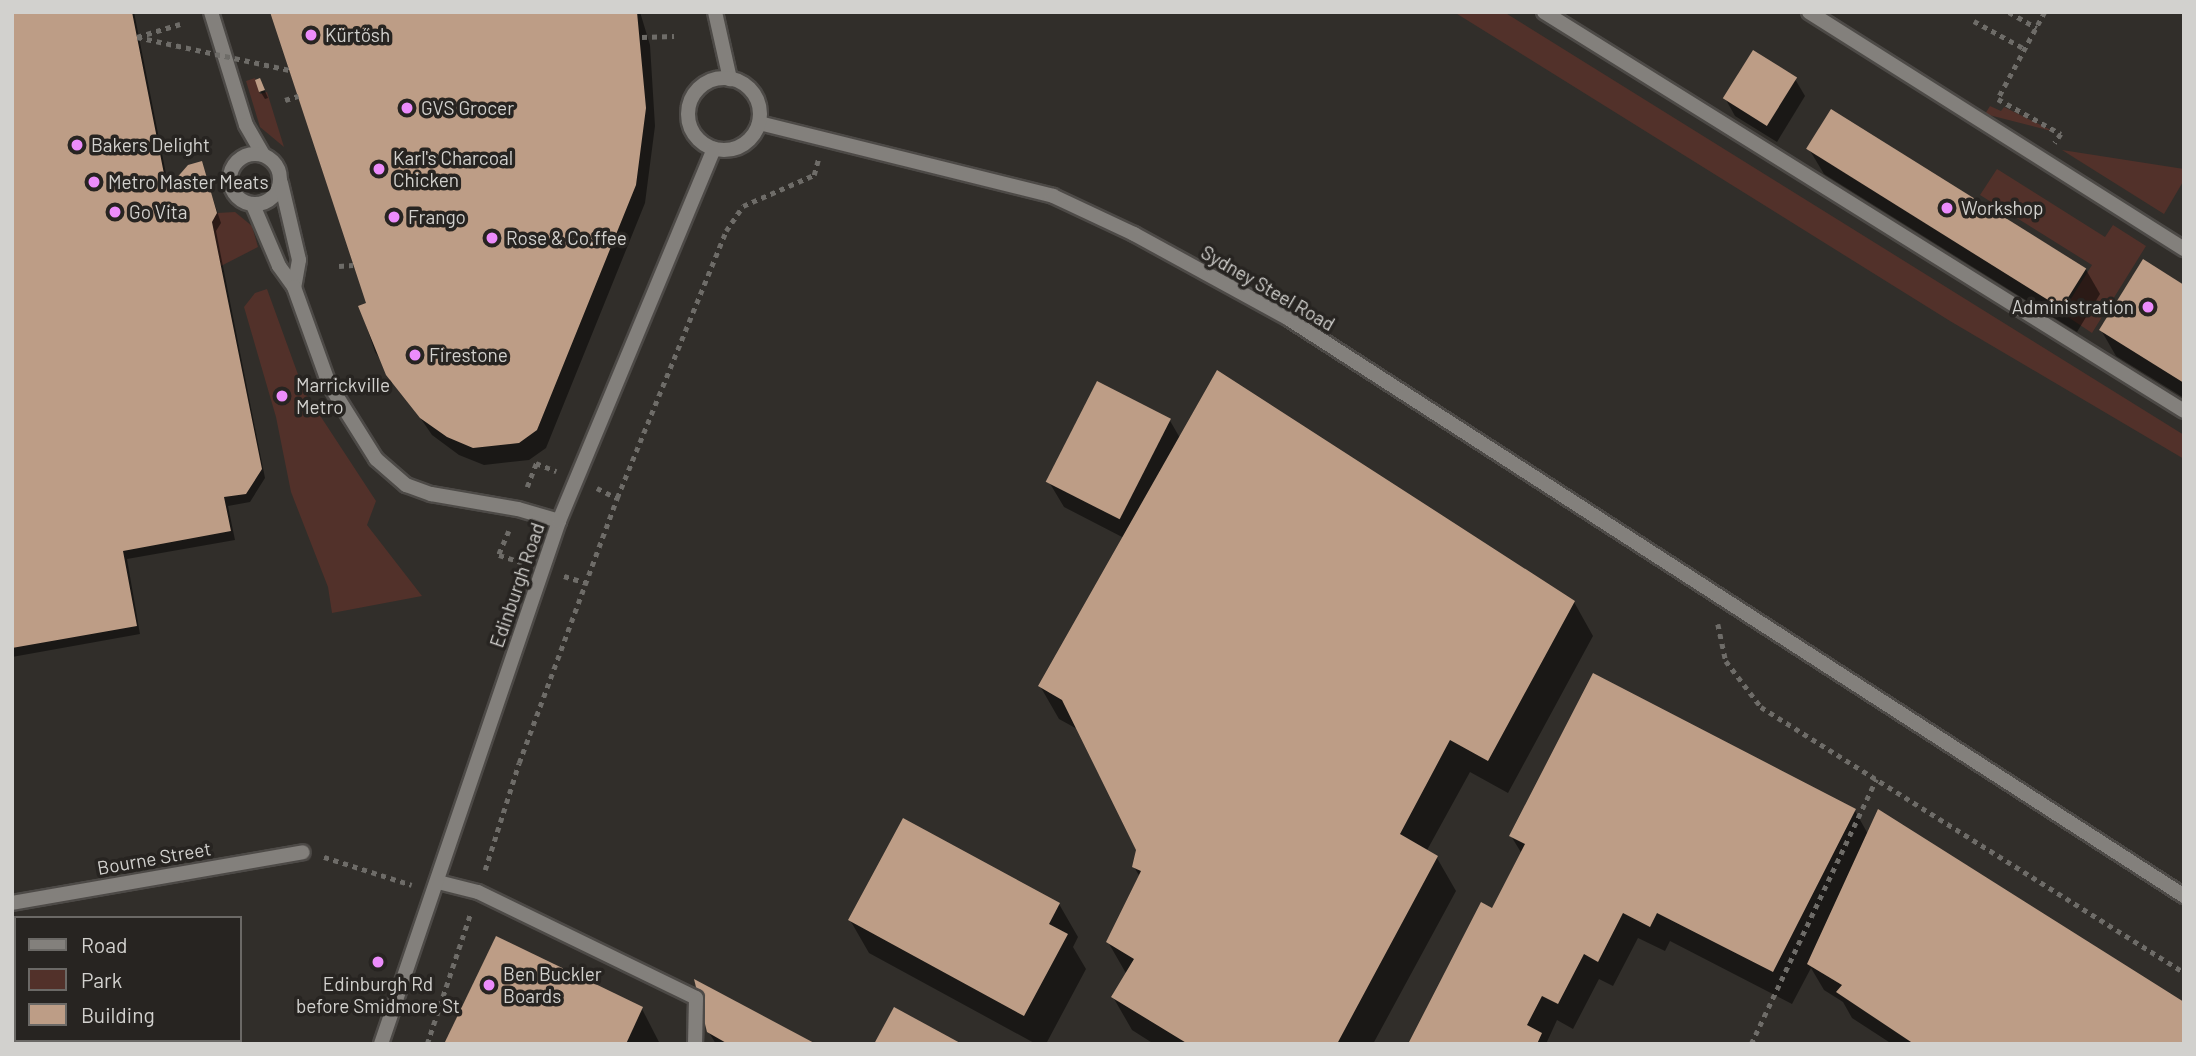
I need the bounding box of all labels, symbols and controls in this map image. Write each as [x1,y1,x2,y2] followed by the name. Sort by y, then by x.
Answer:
[325,24,390,46] place label: Kürtősh
[303,27,319,43] marker: Kürtősh
[421,97,514,119] place label: GVS Grocer
[399,100,415,116] marker: GVS Grocer
[91,134,210,156] place label: Bakers Delight
[69,137,85,153] marker: Bakers Delight
[393,147,513,191] place label: Karl's Charcoal Chicken
[371,161,387,177] marker: Karl's Charcoal Chicken
[108,171,269,193] place label: Metro Master Meats
[86,174,102,190] marker: Metro Master Meats
[1961,197,2044,219] place label: Workshop
[1939,200,1955,216] marker: Workshop
[129,201,187,223] place label: Go Vita
[107,204,123,220] marker: Go Vita
[408,206,466,228] place label: Frango
[386,209,402,225] marker: Frango
[506,227,627,249] place label: Rose & Co.ffee
[484,230,500,246] marker: Rose & Co.ffee
[1197,240,1339,336] street label: Sydney Steel Road
[2012,296,2134,318] place label: Administration
[2140,299,2156,315] marker: Administration
[429,344,508,366] place label: Firestone
[407,347,423,363] marker: Firestone
[296,374,390,418] place label: Marrickville Metro
[274,388,290,404] marker: Marrickville Metro
[485,520,549,650] street label: Edinburgh Road
[95,837,213,879] street label: Bourne Street
[14,916,242,1042] legend
[81,932,127,957] text: Road
[370,954,386,970] marker: Edinburgh Rd before Smidmore St
[503,963,602,1007] place label: Ben Buckler Boards
[81,967,122,992] text: Park
[296,973,460,1017] place label: Edinburgh Rd before Smidmore St
[481,977,497,993] marker: Ben Buckler Boards
[81,1002,155,1027] text: Building

